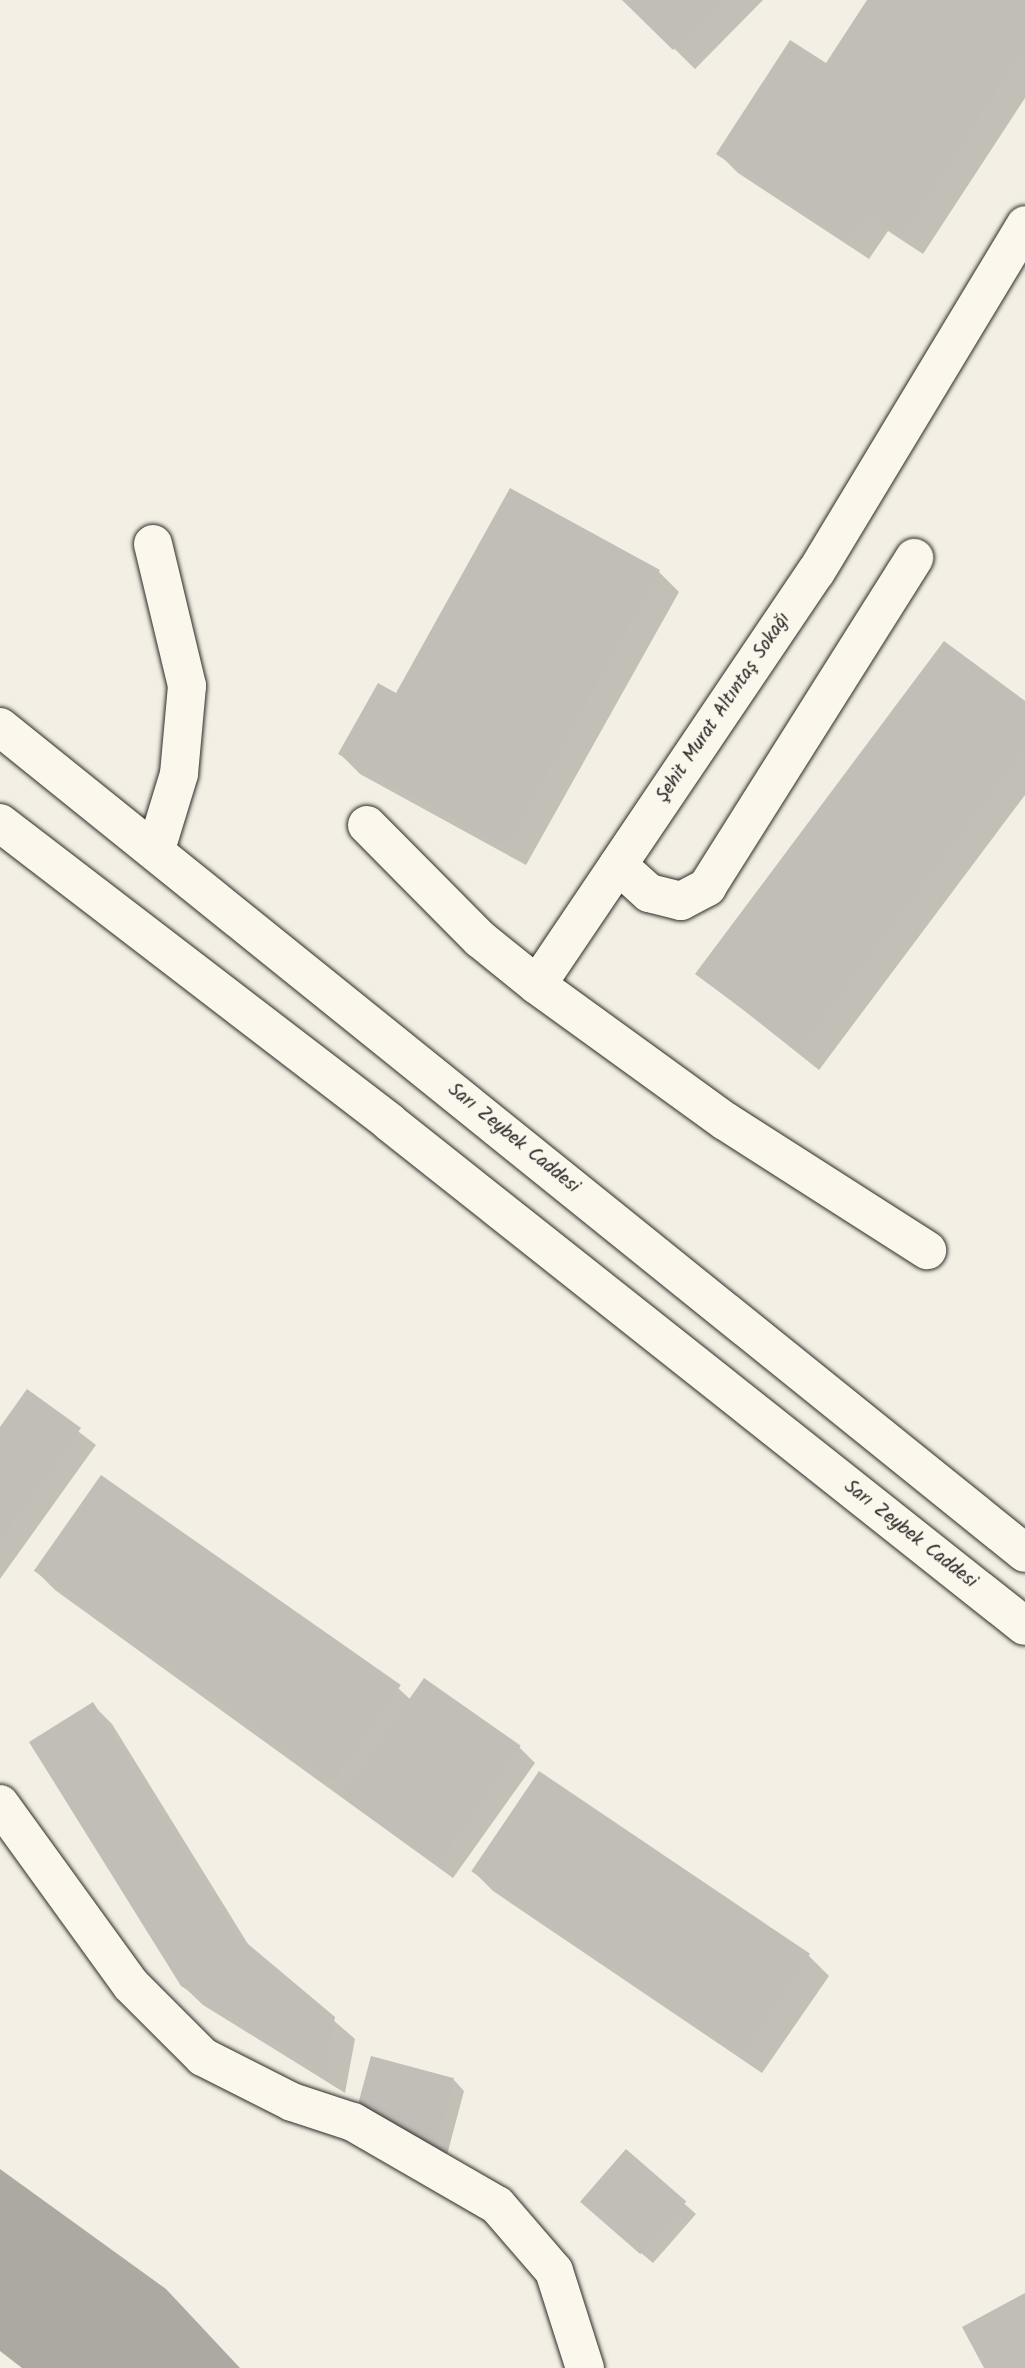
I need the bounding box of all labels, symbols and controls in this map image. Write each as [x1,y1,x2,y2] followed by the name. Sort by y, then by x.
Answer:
[652,609,796,807] street label: Şehit Murat Altıntaş Sokağı
[443,1079,583,1199] street label: Sarı Zeybek Caddesi
[839,1476,981,1594] street label: Sarı Zeybek Caddesi

